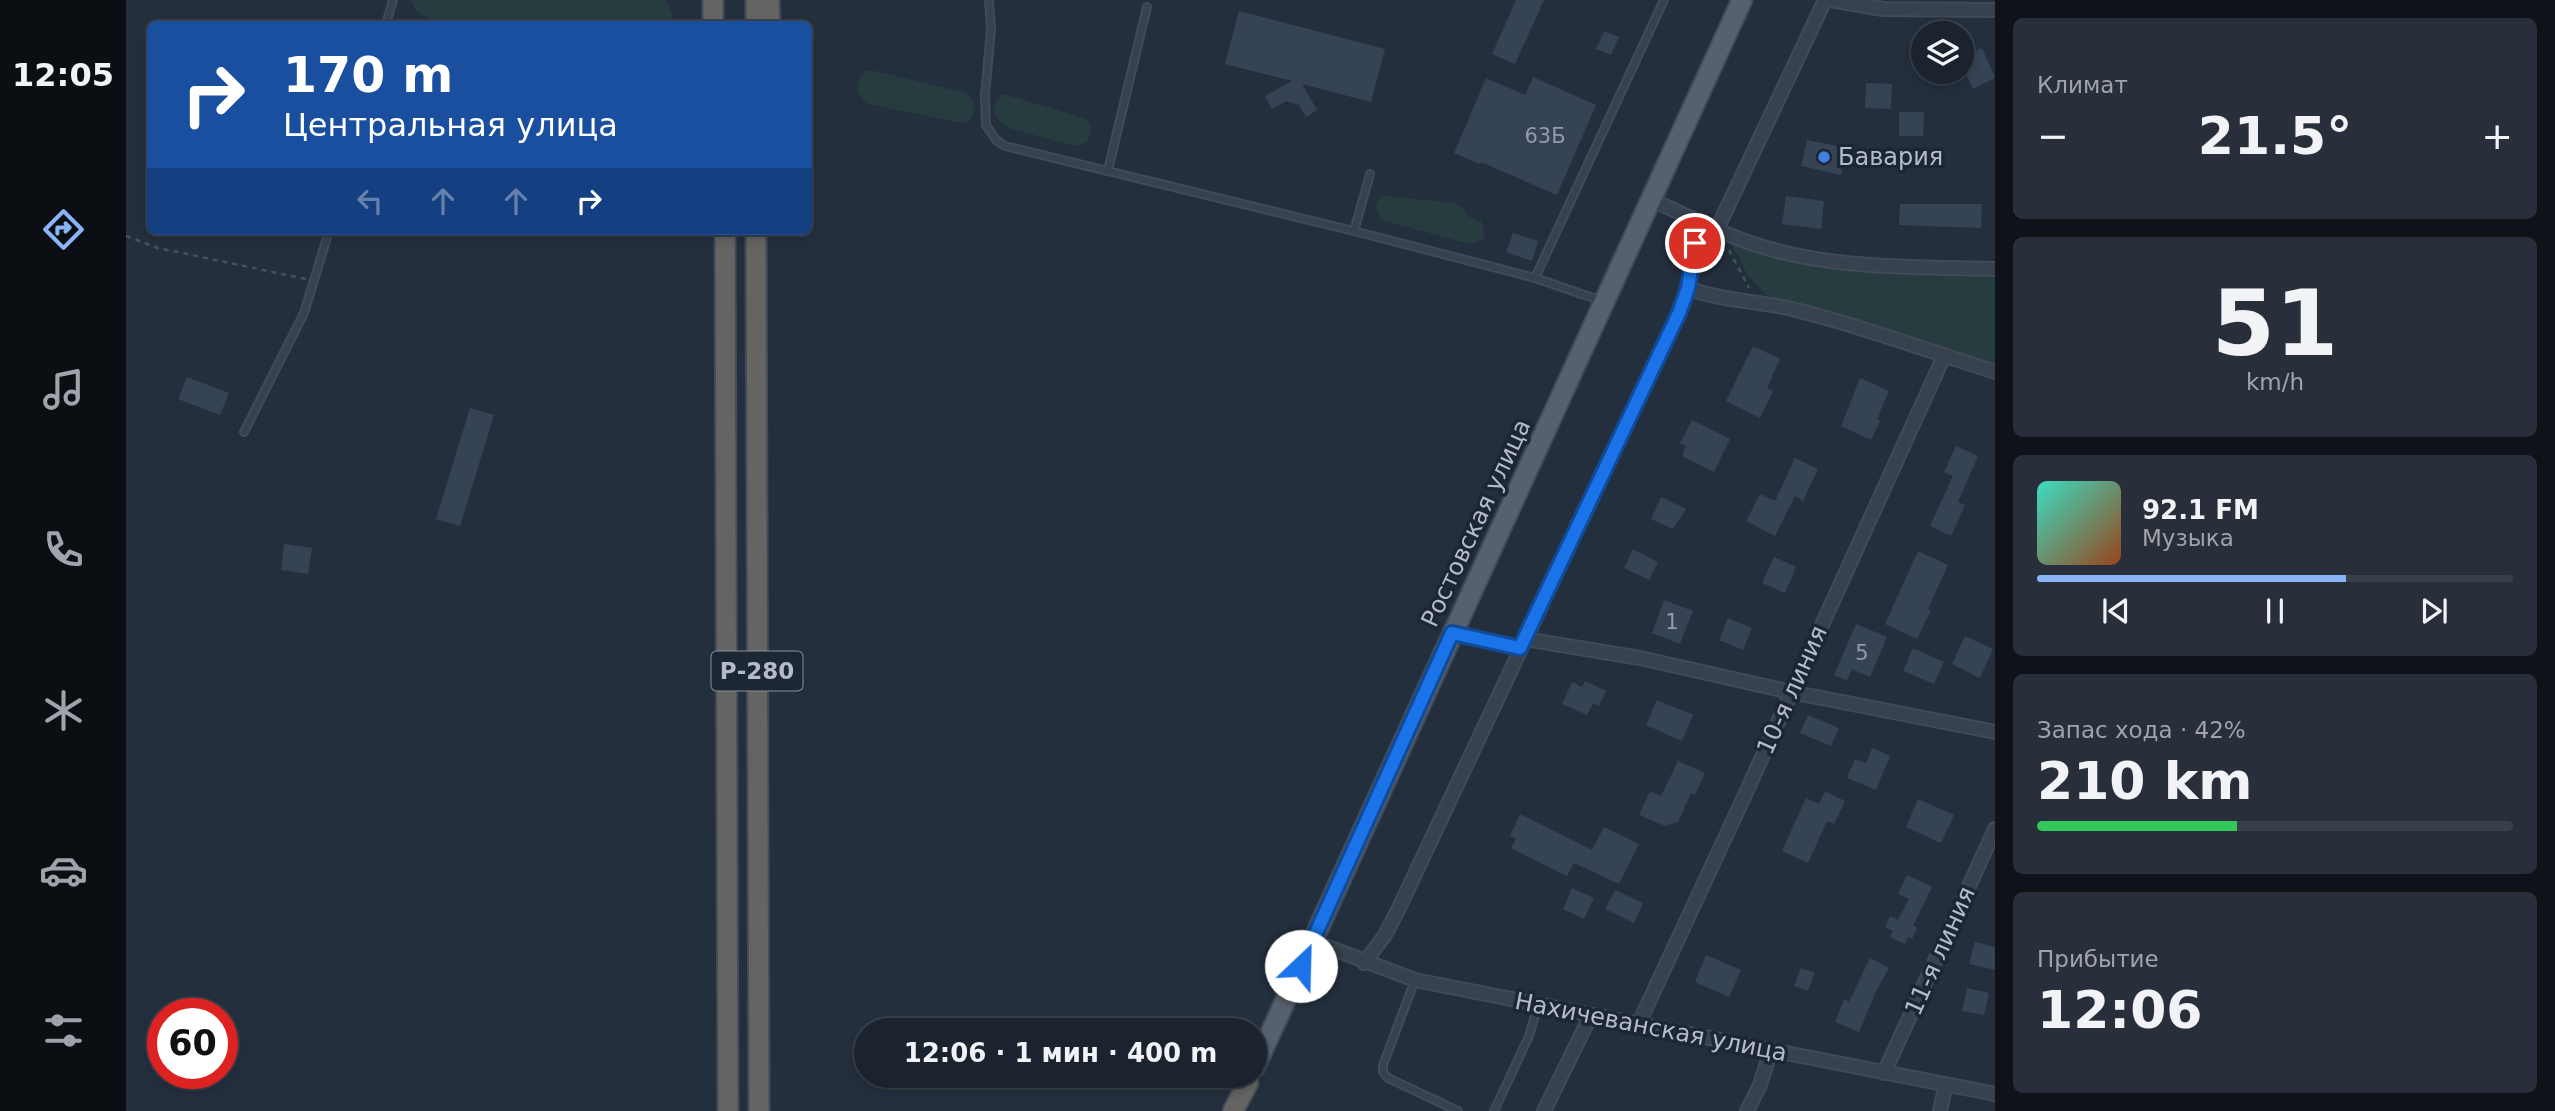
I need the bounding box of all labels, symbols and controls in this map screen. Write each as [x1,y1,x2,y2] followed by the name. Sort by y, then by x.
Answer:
[1911,21,1974,84] map controls
[1911,21,1974,84] button: layers
[283,47,453,104] text: 170 m
[168,49,259,140] icon: right
[12,56,114,94] text: 12:05
[2037,72,2128,98] text: Климат
[283,106,618,144] text: Центральная улица
[2198,106,2352,166] text: 21.5°
[2037,114,2069,158] text: −
[2481,114,2513,158] text: +
[1524,124,1566,148] house number: 63Б
[1838,143,1943,171] place label: Бавария
[1816,149,1832,165] marker: Бавария
[351,182,389,220] icon: left
[424,182,462,220] icon: ahead
[497,182,535,220] icon: ahead
[570,182,608,220] icon: right
[39,205,88,254] icon: directions
[1665,213,1725,273] pin
[1676,224,1714,262] icon: arrive
[2212,271,2338,376] text: 51
[39,365,88,414] icon: music
[2246,369,2304,395] text: km/h
[1416,415,1536,631] street label: Ростовская улица
[2142,495,2259,525] text: 92.1 FM
[39,525,88,574] icon: phone
[2142,525,2234,551] text: Музыка
[2097,592,2135,630] icon: previous
[2256,592,2294,630] icon: pause
[2415,592,2453,630] icon: next
[1665,610,1679,634] house number: 1
[1751,621,1833,759] street label: 10-я линия
[1855,641,1869,665] house number: 5
[712,652,802,691] road number: Р-280
[39,686,88,735] icon: climate
[2037,717,2246,743] text: Запас хода · 42%
[2037,751,2252,811] text: 210 km
[39,846,88,895] icon: car
[1899,882,1981,1020] street label: 11-я линия
[1264,929,1338,1003] position arrow
[2037,946,2159,972] text: Прибытие
[2037,980,2203,1040] text: 12:06
[1513,987,1789,1067] street label: Нахичеванская улица
[147,998,238,1089] speed limit sign: 60
[39,1006,88,1055] icon: filters
[904,1038,1217,1068] text: 12:06 · 1 мин · 400 m

